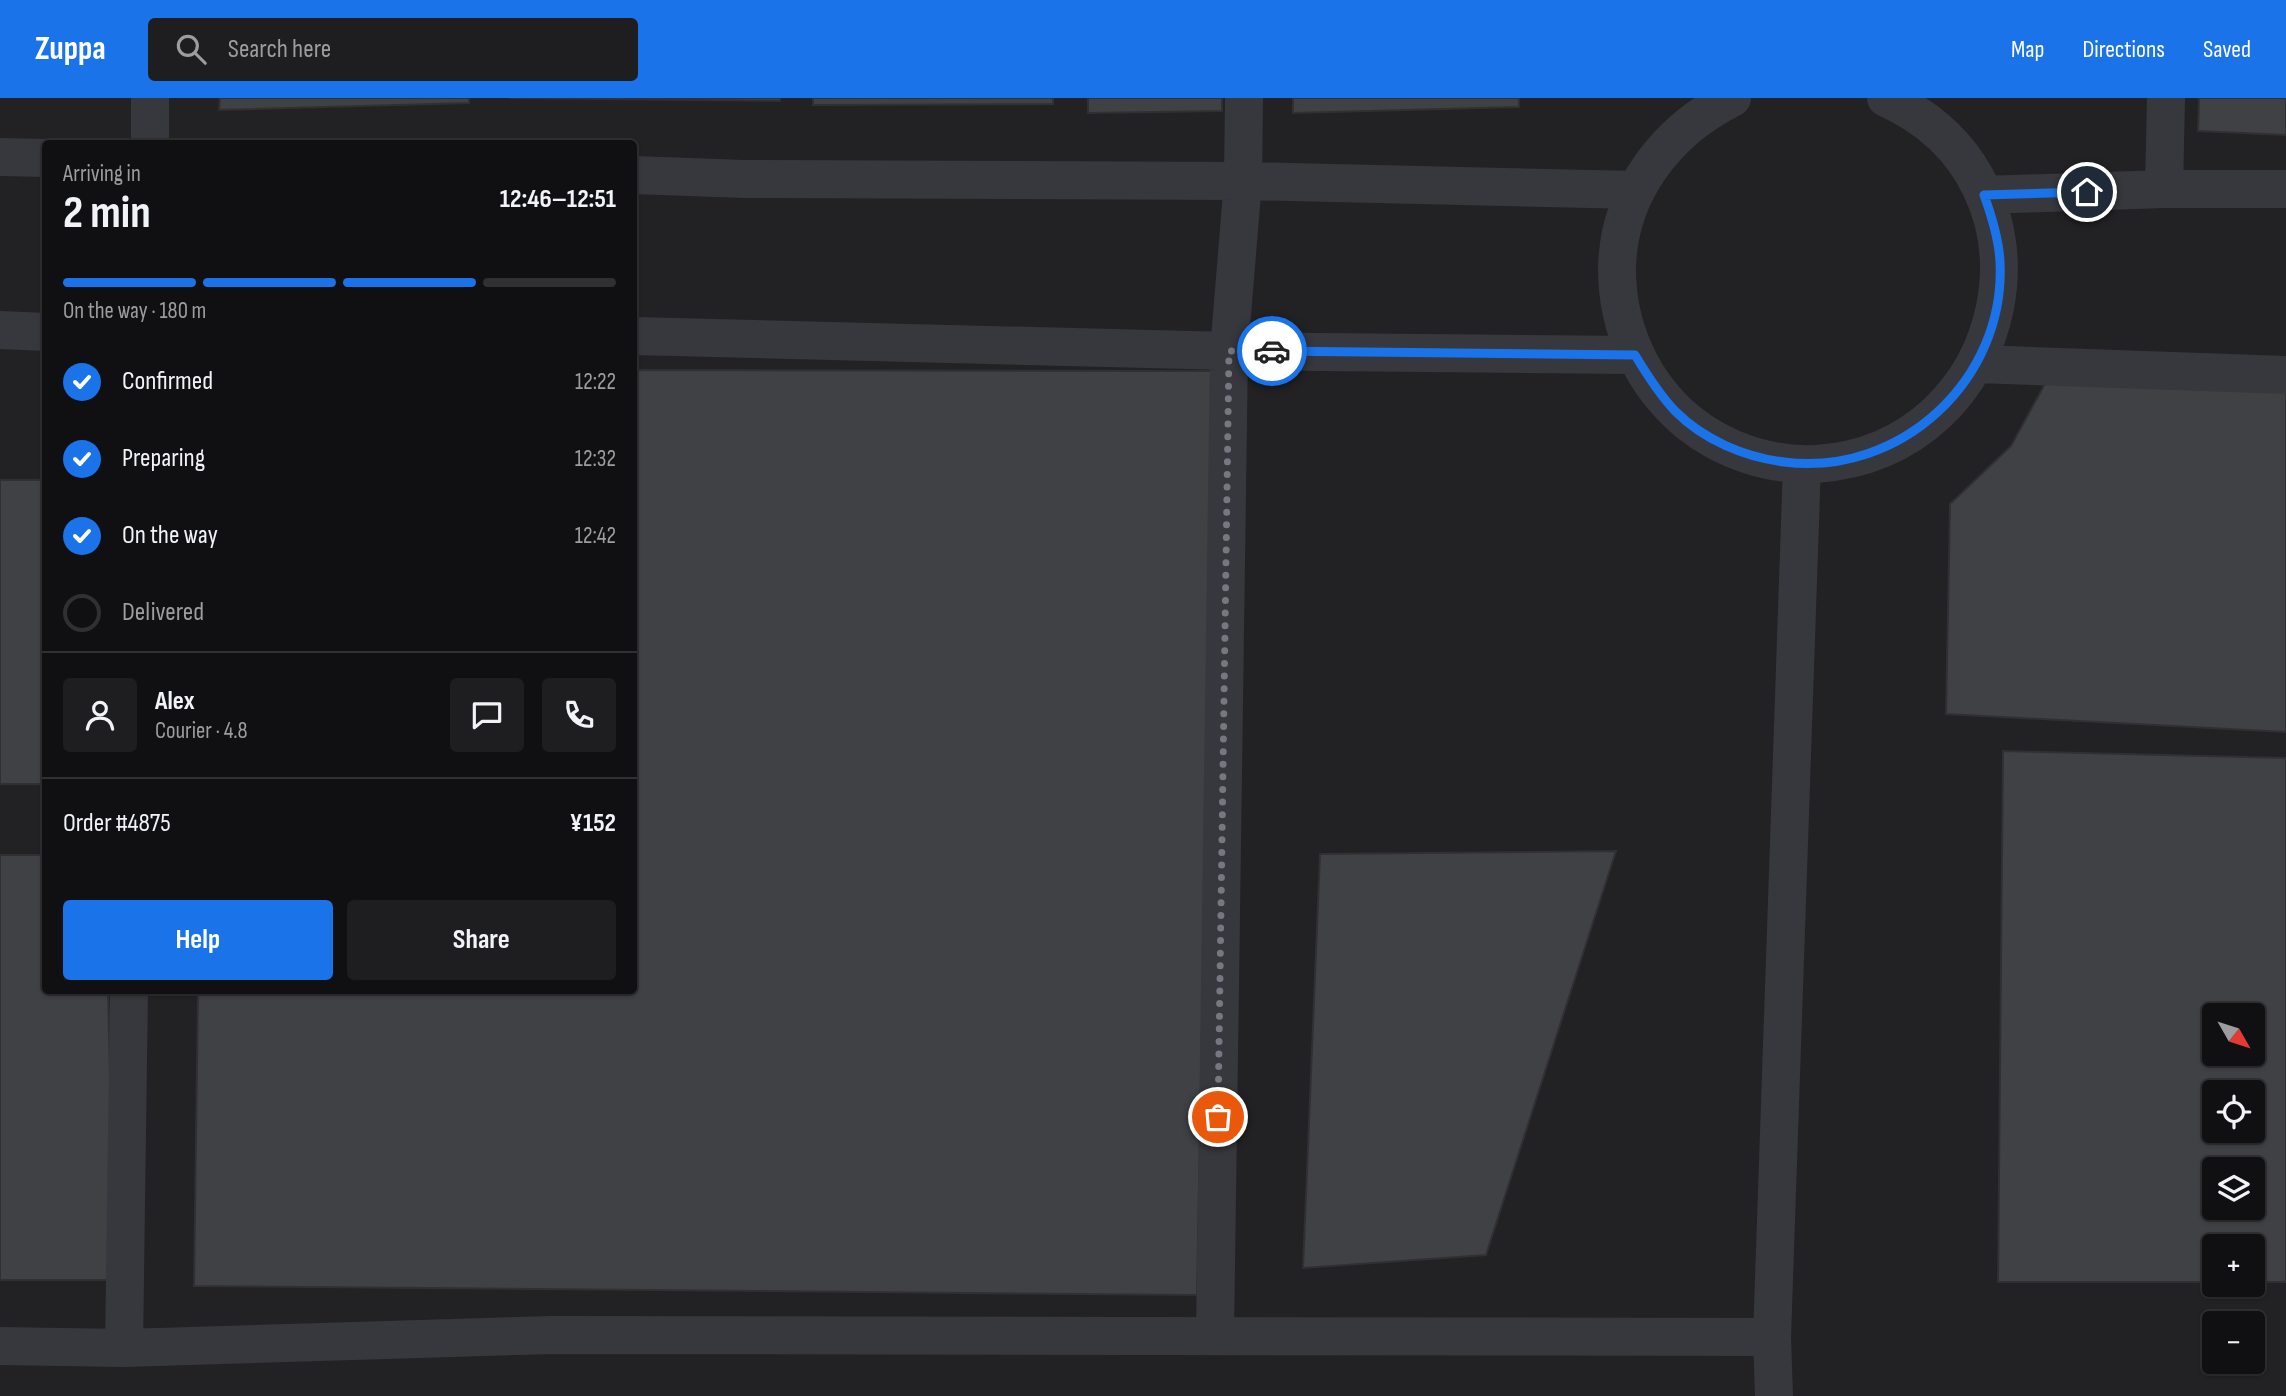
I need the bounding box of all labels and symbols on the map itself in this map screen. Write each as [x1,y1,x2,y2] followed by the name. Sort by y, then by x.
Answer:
[2057,162,2117,222] pin
[1237,316,1307,386] courier
[2202,1003,2264,1066] north arrow
[1188,1087,1248,1147] pin

